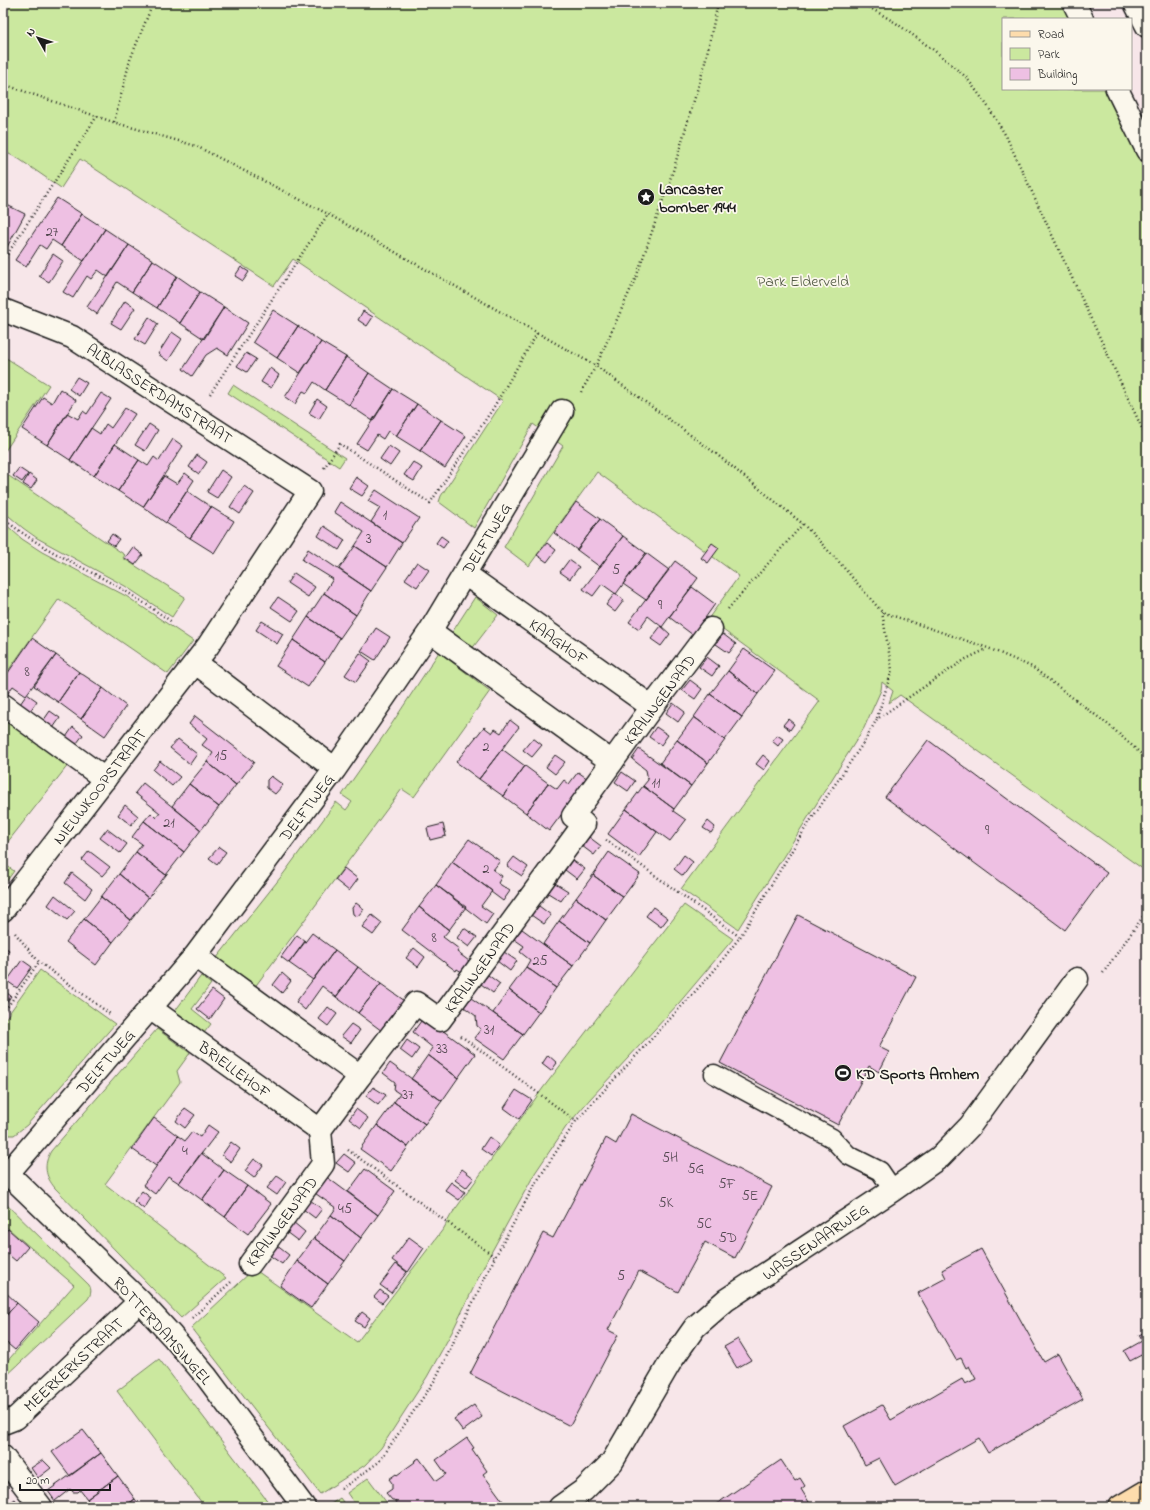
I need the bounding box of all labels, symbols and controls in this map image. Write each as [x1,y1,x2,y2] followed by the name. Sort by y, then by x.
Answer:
[18,18,58,58] north arrow
[1002,18,1132,90] legend
[22,24,40,40] text: N
[1038,26,1064,44] text: Road
[1038,46,1060,64] text: Park
[1037,66,1077,85] text: Building
[659,178,736,220] place label: Lancaster bomber 1944
[636,187,656,207] place icon: Lancaster bomber 1944
[46,222,59,243] house number: 27
[757,270,849,294] park label: Park Elderveld
[81,338,237,451] street label: ALBLASSERDAMSTRAAT
[457,499,518,580] street label: DELFTWEG
[383,505,388,526] house number: 1
[366,529,372,550] house number: 3
[612,560,620,581] house number: 5
[658,595,663,616] house number: 9
[523,613,593,672] street label: KAAGHOF
[619,650,702,750] street label: KRALINGENPAD
[24,662,30,683] house number: 8
[48,724,153,850] street label: NIEUWKOOPSTRAAT
[483,737,490,758] house number: 2
[215,746,227,767] house number: 15
[274,769,341,848] street label: DELFTWEG
[652,773,661,794] house number: 11
[163,813,175,834] house number: 21
[985,820,990,841] house number: 9
[483,859,490,880] house number: 2
[439,918,522,1019] street label: KRALINGENPAD
[431,928,437,949] house number: 8
[533,951,547,972] house number: 25
[484,1020,495,1041] house number: 31
[71,1025,141,1101] street label: DELFTWEG
[192,1035,276,1106] street label: BRIELLEHOF
[436,1039,448,1060] house number: 33
[833,1063,853,1083] sports icon: KD Sports Arnhem
[856,1063,980,1087] place label: KD Sports Arnhem
[402,1085,414,1106] house number: 37
[182,1141,188,1162] house number: 4
[662,1148,678,1169] house number: 5H
[688,1159,705,1180] house number: 5G
[241,1172,324,1272] street label: KRALINGENPAD
[718,1174,736,1195] house number: 5F
[742,1186,758,1207] house number: 5E
[659,1193,674,1214] house number: 5K
[758,1198,874,1287] street label: WASSENAARWEG
[338,1199,352,1220] house number: 45
[696,1214,712,1235] house number: 5C
[719,1228,737,1249] house number: 5D
[617,1266,625,1287] house number: 5
[106,1272,217,1391] street label: ROTTERDAMSINGEL
[19,1313,130,1418] street label: MEERKERKSTRAAT
[20,1466,110,1492] scale bar
[26,1472,49,1490] text: 20 m

